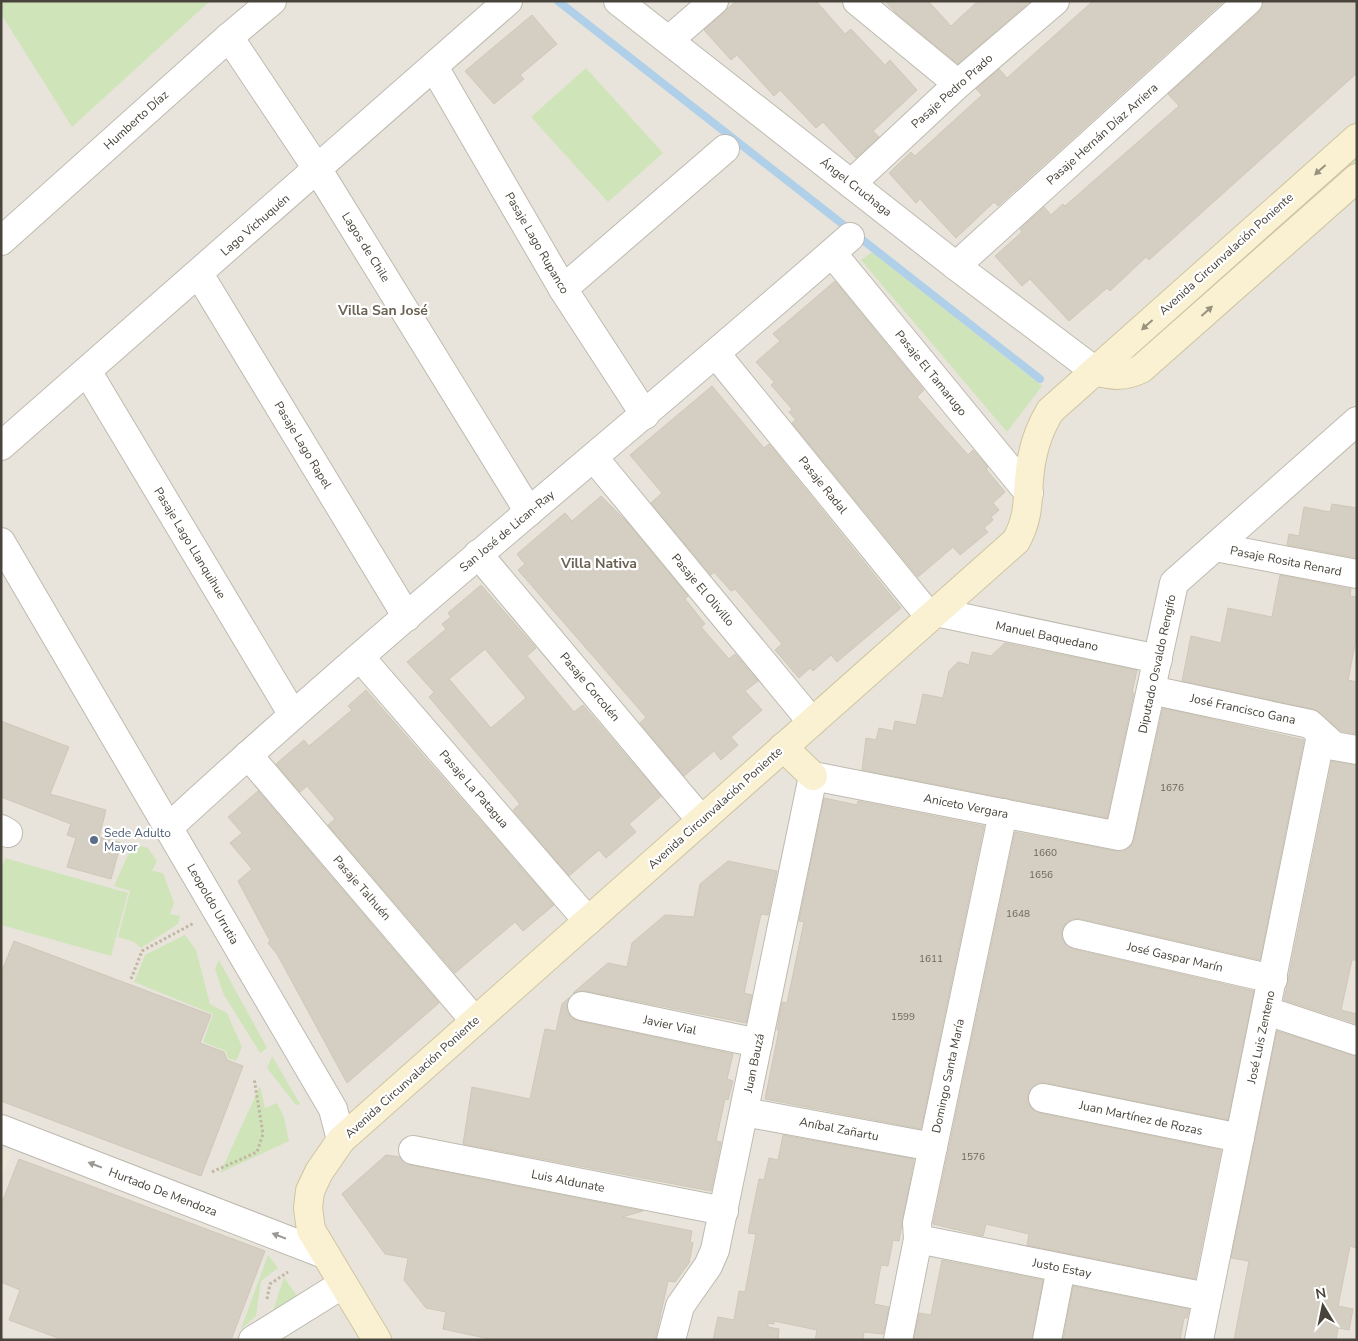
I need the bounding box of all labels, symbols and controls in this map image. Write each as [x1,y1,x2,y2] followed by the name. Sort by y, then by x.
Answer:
[908,50,996,132] street label: Pasaje Pedro Prado
[1043,80,1161,188] street label: Pasaje Hernán Díaz Arriera
[100,86,172,153] street label: Humberto Díaz
[817,154,895,220] street label: Ángel Cruchaga
[1315,164,1327,176] one-way arrow
[501,189,573,297] street label: Pasaje Lago Rupanco
[1155,189,1297,319] street label: Avenida Circunvalación Poniente
[217,191,293,259] street label: Lago Vichuquén
[338,209,394,285] street label: Lagos de Chile
[337,301,428,320] district label: Villa San José
[1201,305,1214,316] one-way arrow
[1141,319,1153,331] one-way arrow
[892,327,971,419] street label: Pasaje El Tamarugo
[271,398,336,492] street label: Pasaje Lago Rapel
[795,453,851,517] street label: Pasaje Radal
[150,484,230,602] street label: Pasaje Lago Llanquihue
[456,486,559,576] street label: San José de Lican-Ray
[1229,542,1343,580] street label: Pasaje Rosita Renard
[668,550,738,630] street label: Pasaje El Olivillo
[560,554,637,573] district label: Villa Nativa
[1134,593,1180,735] street label: Diputado Osvaldo Rengifo
[994,617,1100,655] street label: Manuel Baquedano
[556,649,624,725] street label: Pasaje Corcolén
[1188,690,1297,728] street label: José Francisco Gana
[644,743,786,873] street label: Avenida Circunvalación Poniente
[436,747,512,831] street label: Pasaje La Patagua
[1160,781,1184,795] house number: 1676
[922,790,1010,822] street label: Aniceto Vergara
[104,825,171,855] place label: Sede Adulto Mayor
[88,834,100,846] marker: Sede Adulto Mayor
[1033,846,1057,860] house number: 1660
[329,852,395,924] street label: Pasaje Talhuén
[183,861,243,947] street label: Leopoldo Urrutia
[1029,868,1053,882] house number: 1656
[1006,907,1030,921] house number: 1648
[1125,938,1224,976] street label: José Gaspar Marín
[919,952,943,966] house number: 1611
[1243,989,1279,1086] street label: José Luis Zenteno
[891,1010,915,1024] house number: 1599
[641,1011,698,1039] street label: Javier Vial
[341,1012,483,1142] street label: Avenida Circunvalación Poniente
[928,1017,968,1135] street label: Domingo Santa María
[740,1032,768,1095] street label: Juan Bauzá
[1077,1097,1204,1139] street label: Juan Martínez de Rozas
[798,1113,880,1145] street label: Aníbal Zañartu
[961,1150,985,1164] house number: 1576
[87,1161,102,1168] one-way arrow
[106,1164,220,1220] street label: Hurtado De Mendoza
[530,1166,606,1196] street label: Luis Aldunate
[272,1232,286,1240] one-way arrow
[1030,1254,1094,1282] street label: Justo Estay
[1298,1281,1348,1331] north arrow
[1314,1283,1328,1304] text: N

